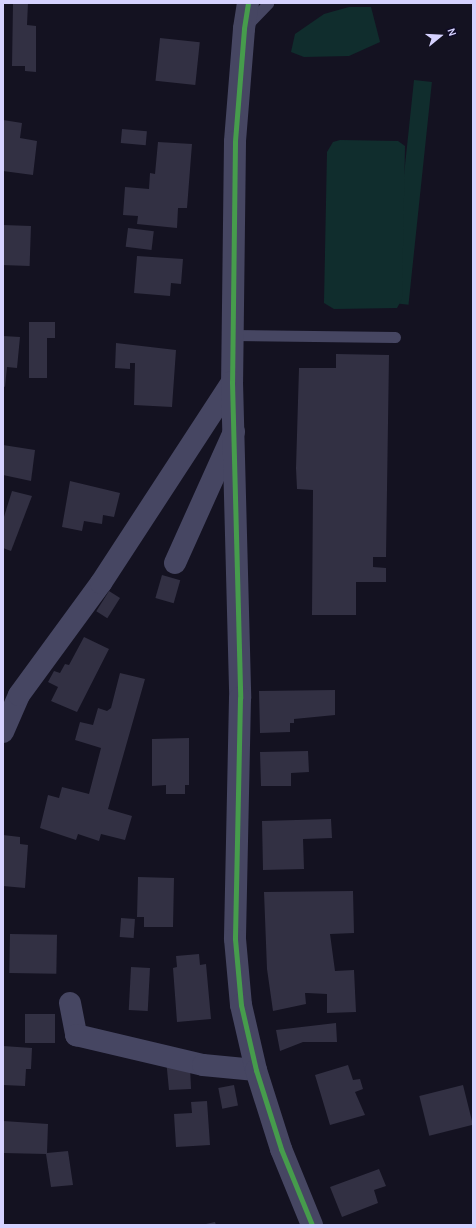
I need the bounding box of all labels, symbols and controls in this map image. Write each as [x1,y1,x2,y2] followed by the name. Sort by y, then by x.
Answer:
[420,16,460,56] north arrow
[444,26,459,38] text: N

